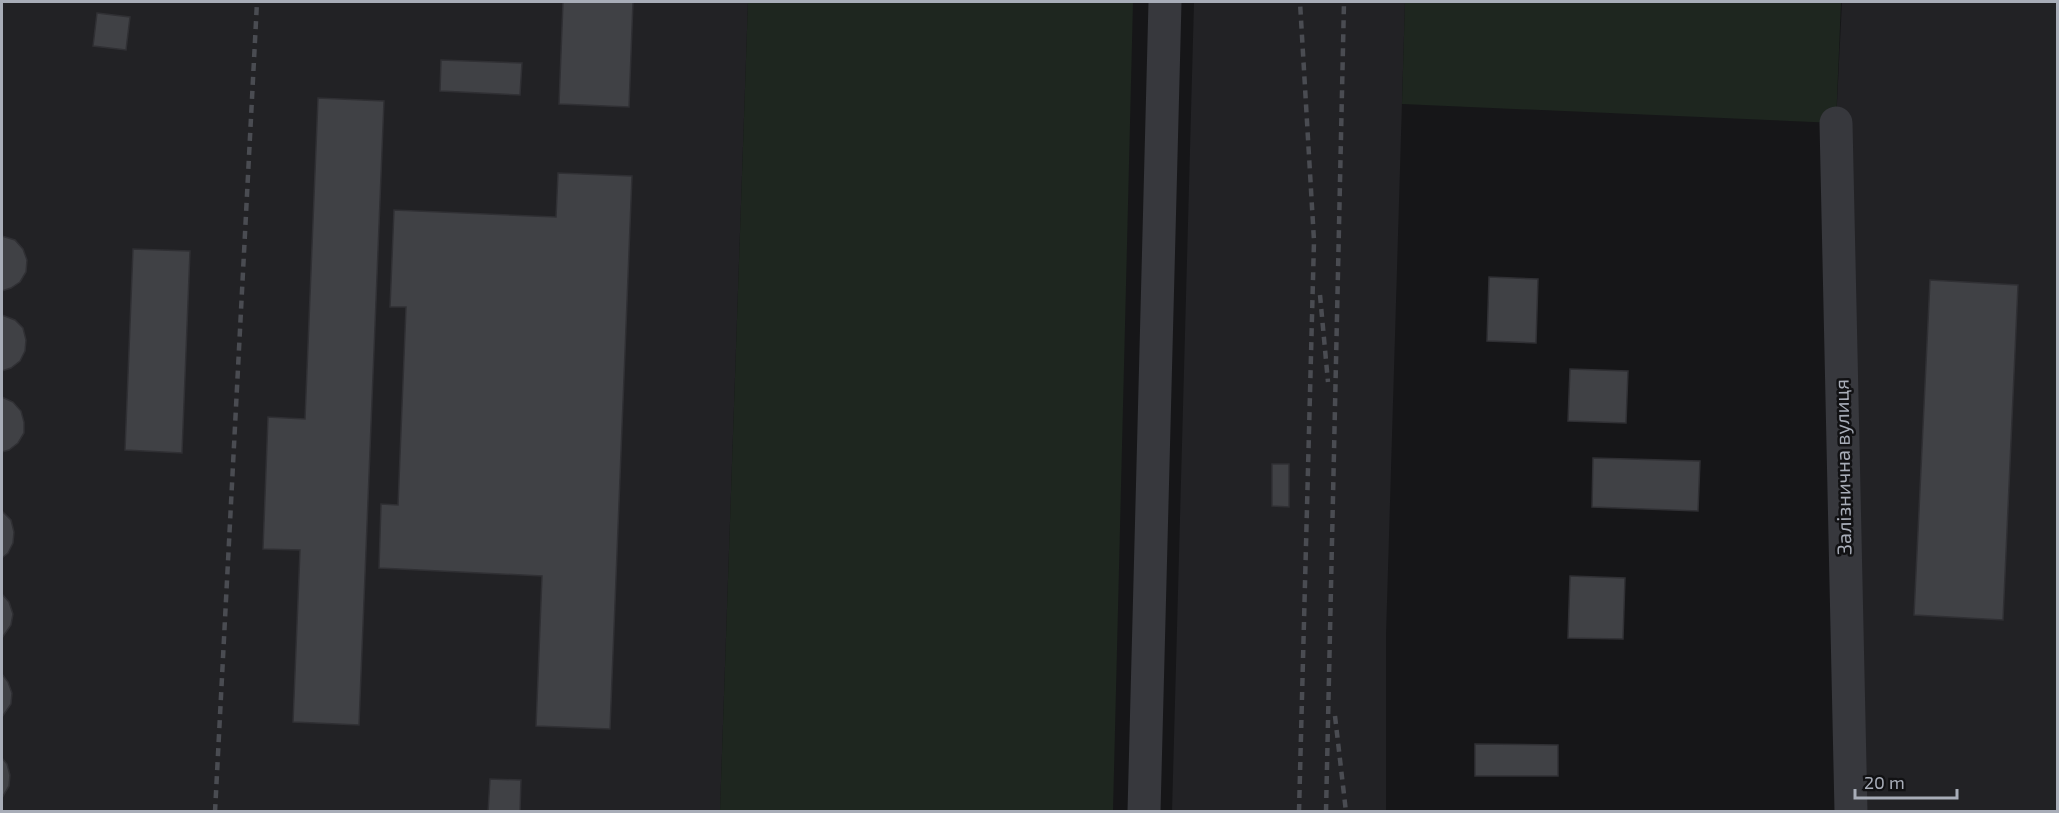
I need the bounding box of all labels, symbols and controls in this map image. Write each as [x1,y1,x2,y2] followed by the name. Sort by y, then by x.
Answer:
[1828,379,1857,555] street label: Залізнична вулиця
[1855,762,1957,800] scale bar
[1864,771,1905,793] text: 20 m

